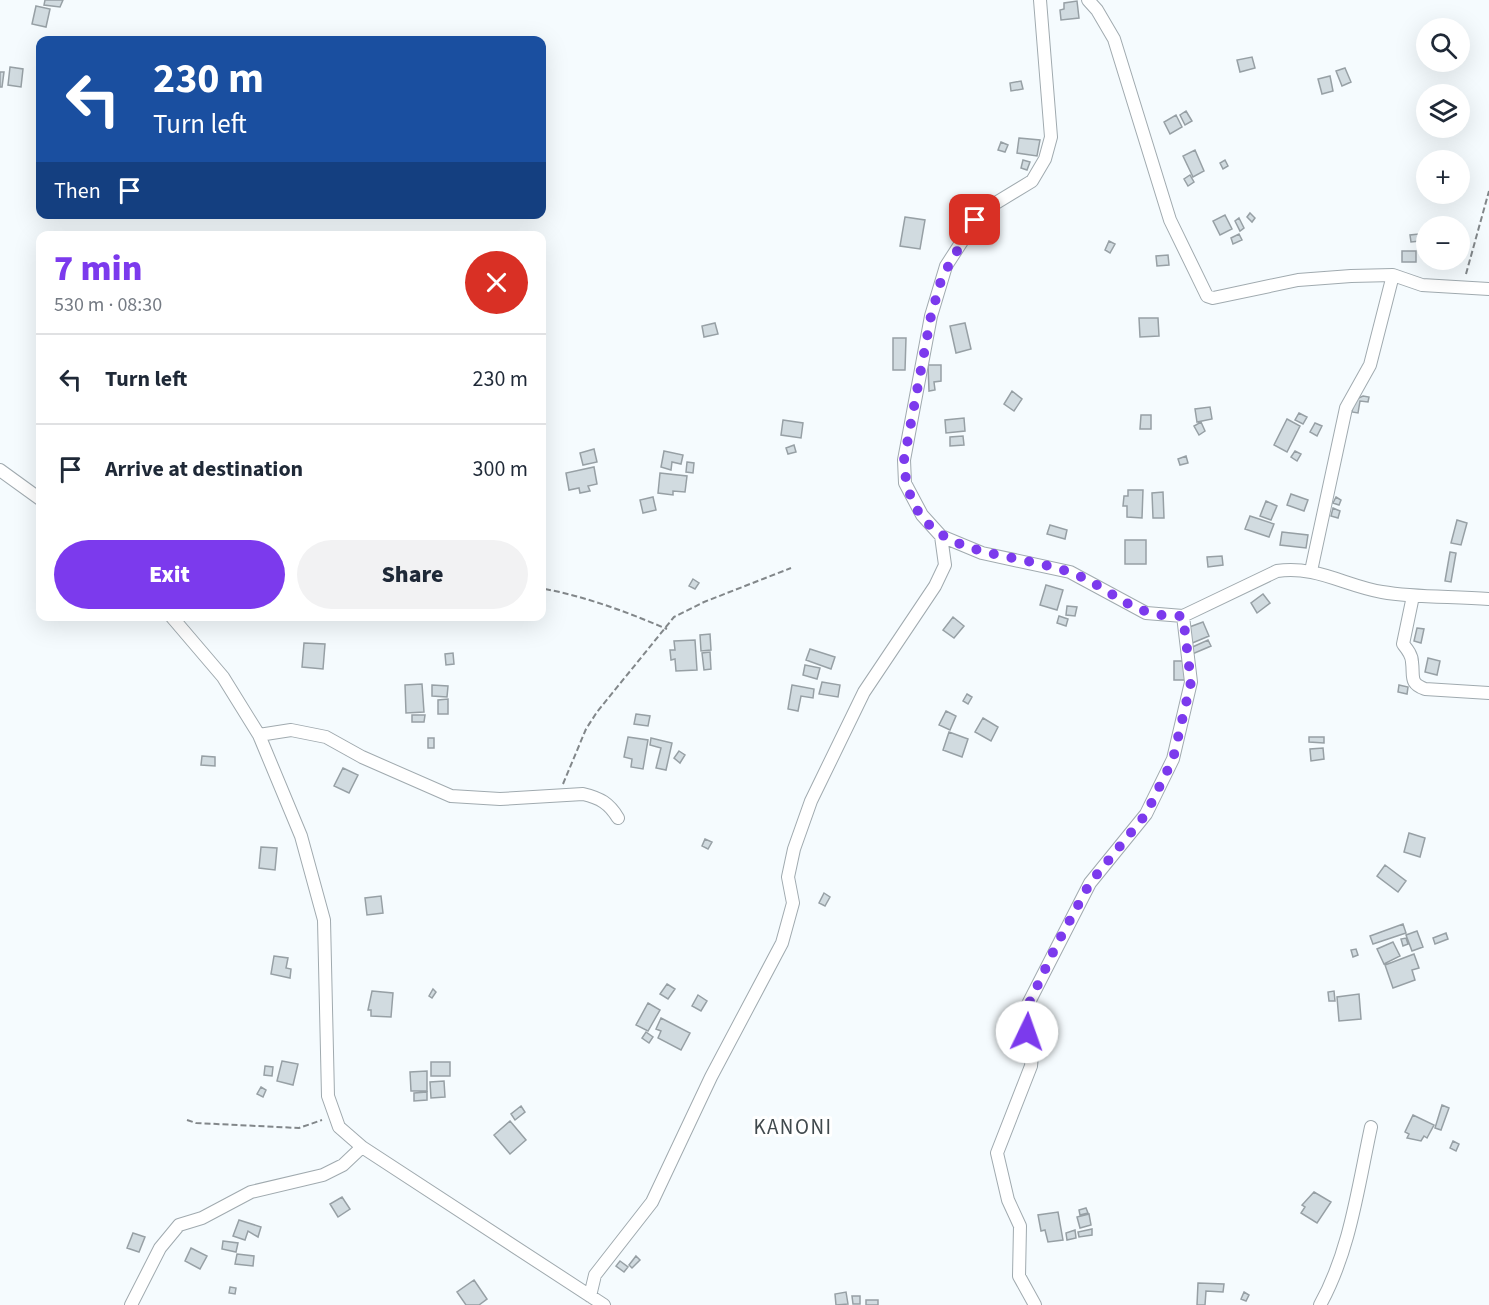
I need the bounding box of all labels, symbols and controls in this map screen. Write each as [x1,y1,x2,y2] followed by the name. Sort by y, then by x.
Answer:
[1416,18,1470,270] map controls
[1416,18,1470,72] button: search
[153,49,264,109] text: 230 m
[54,60,132,138] icon: left
[1416,84,1470,138] button: layers
[153,105,247,144] text: Turn left
[1416,150,1470,204] button: +
[113,174,146,207] icon: arrive
[54,175,101,207] text: Then
[949,194,1000,245] pin
[958,203,991,236] icon: arrive
[1416,216,1470,270] button: −
[54,243,142,294] text: 7 min
[465,251,528,314] button: close
[54,291,162,319] text: 530 m · 08:30
[54,363,87,396] icon: left
[105,363,187,395] text: Turn left
[473,363,528,395] text: 230 m
[54,453,87,486] icon: arrive
[105,453,303,485] text: Arrive at destination
[473,453,528,485] text: 300 m
[54,540,285,609] button: Exit
[297,540,528,609] button: Share
[995,1000,1059,1064] position arrow
[754,1112,833,1142] district label: KANONI

